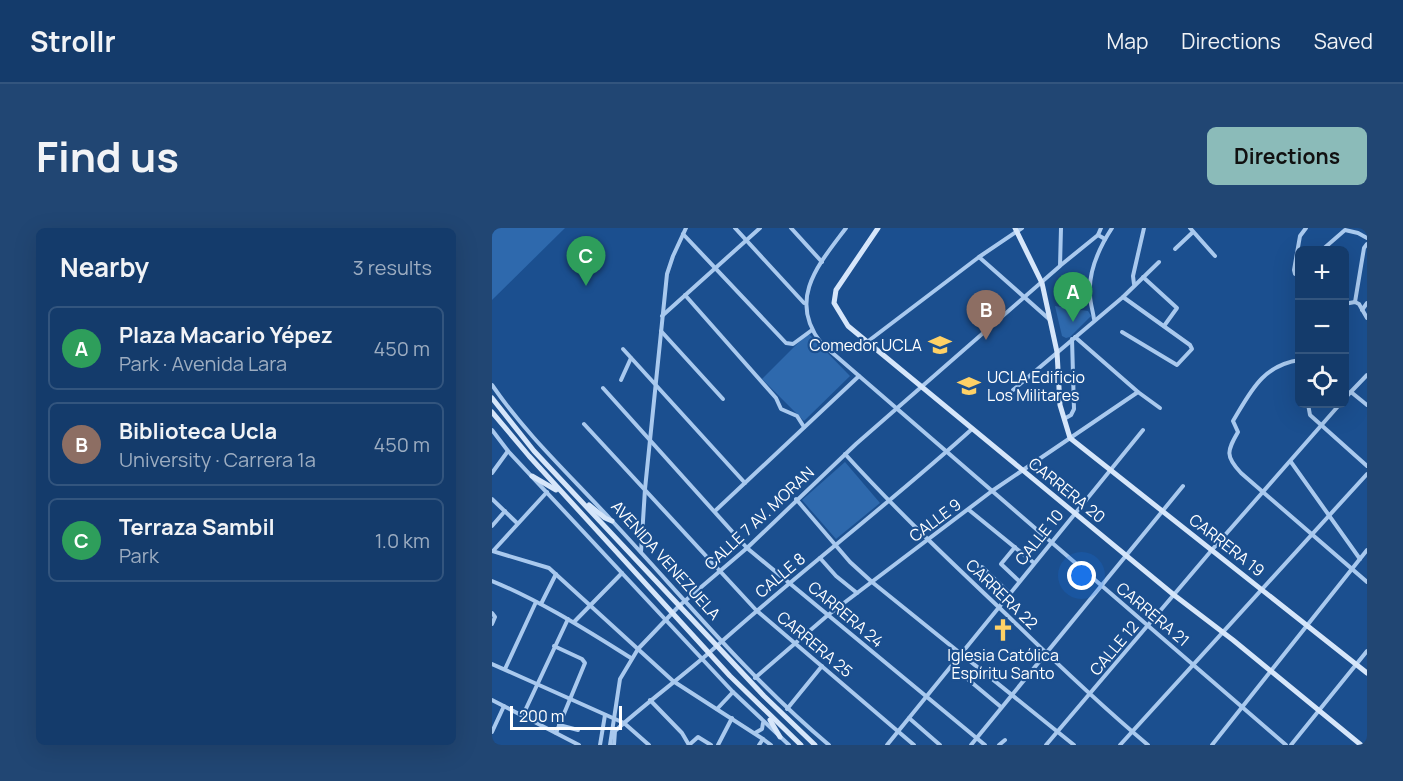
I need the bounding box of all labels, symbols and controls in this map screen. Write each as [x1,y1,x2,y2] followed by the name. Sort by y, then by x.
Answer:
[30,22,116,60] text: Strollr
[1107,27,1148,55] text: Map
[1181,27,1281,55] text: Directions
[1314,27,1373,55] text: Saved
[36,127,179,185] text: Find us
[1207,127,1367,185] button: Directions
[566,236,605,286] pin: C
[1295,246,1349,408] map controls
[1295,246,1349,300] button: +
[60,249,149,285] text: Nearby
[353,254,432,281] text: 3 results
[1054,272,1092,322] pin: A
[966,291,1006,340] pin: B
[1295,300,1349,354] button: −
[119,320,333,350] text: Plaza Macario Yépez
[927,332,953,358] school or university icon: Comedor UCLA
[809,334,922,356] place label: Comedor UCLA
[75,335,88,362] text: A
[374,335,430,362] text: 450 m
[119,350,287,377] text: Park · Avenida Lara
[1295,354,1349,408] button: locate
[987,366,1085,406] place label: UCLA Edificio Los Militares
[956,373,982,399] school or university icon: UCLA Edificio Los Militares
[119,416,277,446] text: Biblioteca Ucla
[75,431,88,458] text: B
[374,431,430,458] text: 450 m
[119,446,316,473] text: University · Carrera 1a
[1024,452,1110,528] street label: CARRERA 20
[699,461,819,575] street label: CALLE 7 AV. MORAN
[904,493,966,547] street label: CALLE 9
[606,496,726,624] street label: AVENIDA VENEZUELA
[1010,504,1068,570] street label: CALLE 10
[1185,509,1269,581] street label: CARRERA 19
[119,512,275,542] text: Terraza Sambil
[74,527,89,554] text: C
[375,527,430,554] text: 1.0 km
[119,542,159,569] text: Park
[750,548,810,602] street label: CALLE 8
[961,554,1043,634] street label: CARRERA 22
[1067,561,1096,590] your location
[804,576,888,652] street label: CARRERA 24
[1112,577,1194,651] street label: CARRERA 21
[773,606,857,682] street label: CARRERA 25
[1085,616,1143,680] street label: CALLE 12
[990,617,1016,643] church icon: Iglesia Católica Espíritu Santo
[947,644,1059,684] place label: Iglesia Católica Espíritu Santo
[510,703,622,730] scale bar
[519,705,564,727] text: 200 m

